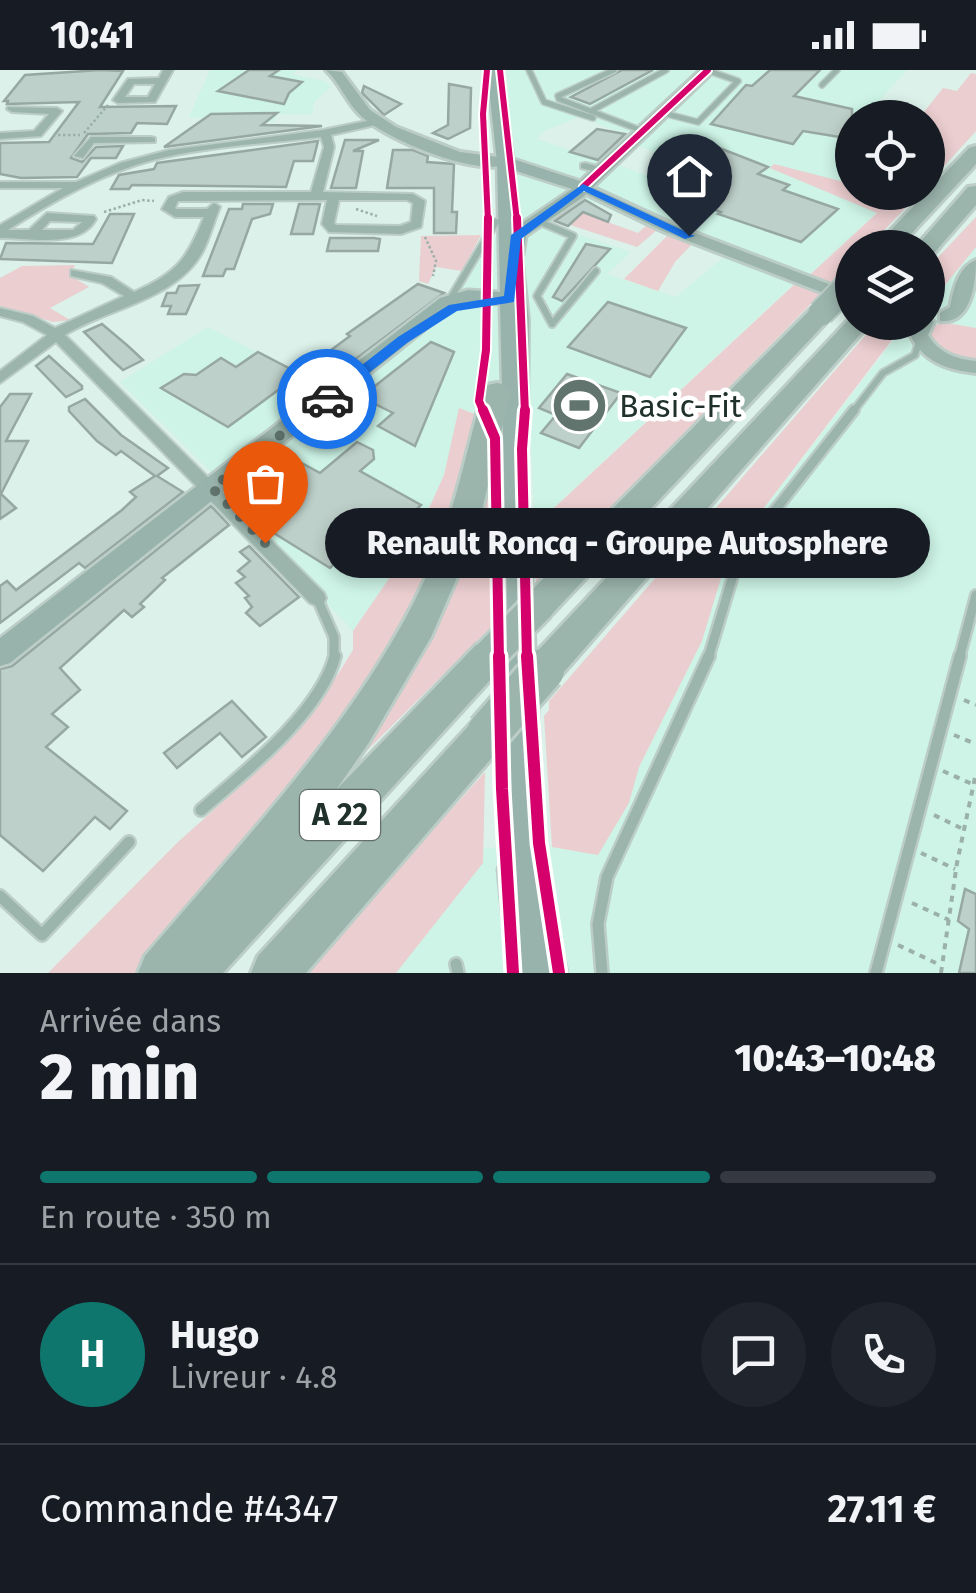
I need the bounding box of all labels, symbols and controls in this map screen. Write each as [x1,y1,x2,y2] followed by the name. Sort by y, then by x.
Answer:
[50,12,135,58] text: 10:41
[835,100,945,340] map controls
[835,100,945,210] button: locate
[647,134,732,237] pin
[662,149,717,204] icon: home
[835,230,945,340] button: layers
[277,349,377,449] courier
[300,372,355,427] icon: car
[550,376,610,436] sports icon: Basic-Fit
[619,387,742,425] place label: Basic-Fit
[223,441,308,544] pin
[238,456,293,511] icon: bag
[325,508,930,578] callout: Renault Roncq - Groupe Autosphere
[367,524,888,562] text: Renault Roncq - Groupe Autosphere
[300,790,380,840] road number: A 22
[40,1002,221,1040] text: Arrivée dans
[734,1035,936,1081] text: 10:43–10:48
[40,1038,199,1116] text: 2 min
[40,1198,272,1236] text: En route · 350 m
[701,1302,806,1407] button: chat
[831,1302,936,1407] button: phone
[170,1312,259,1358] text: Hugo
[80,1331,105,1377] text: H
[170,1358,338,1396] text: Livreur · 4.8
[40,1486,339,1532] text: Commande #4347
[828,1486,936,1532] text: 27.11 €

